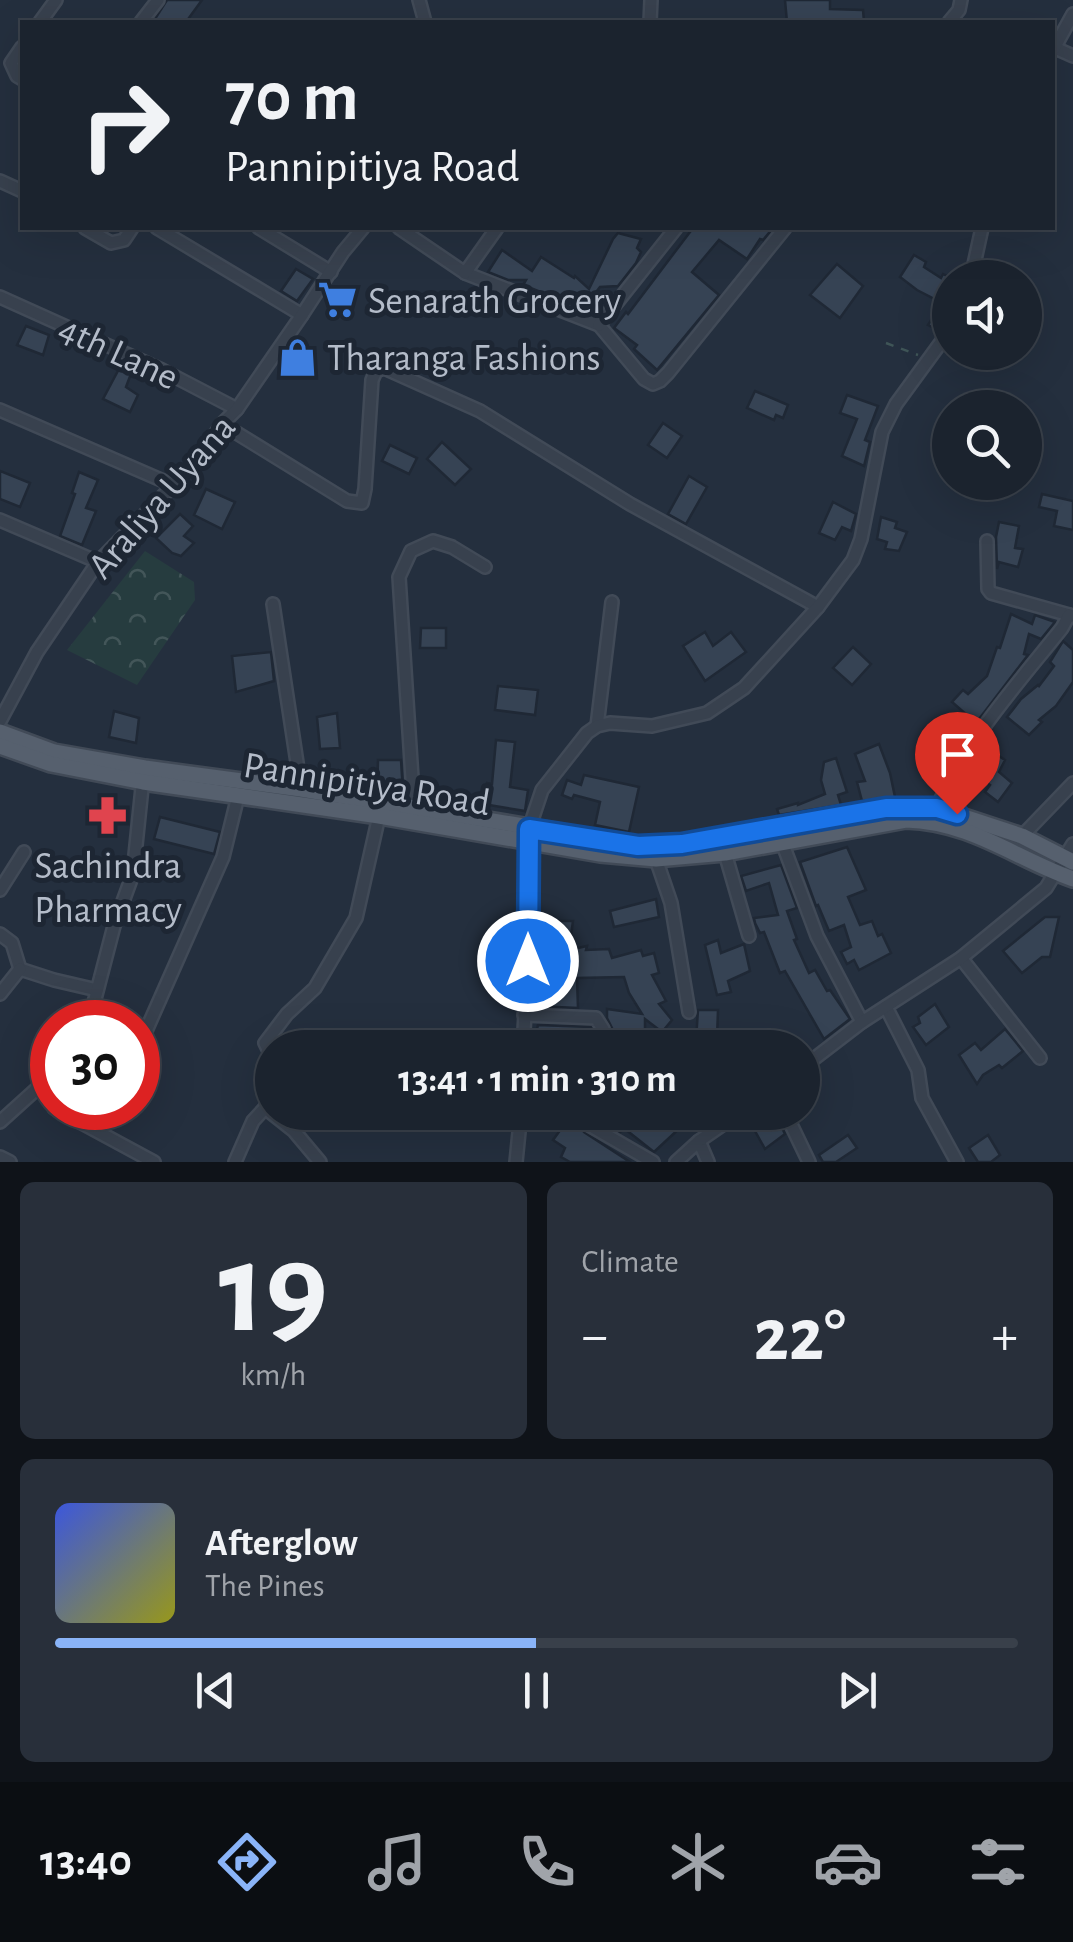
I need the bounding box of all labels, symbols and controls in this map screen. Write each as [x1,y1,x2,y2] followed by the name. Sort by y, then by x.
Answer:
[60,60,190,190] icon: right
[225,63,359,133] text: 70 m
[225,145,520,190] text: Pannipitiya Road
[932,260,1042,500] map controls
[932,260,1042,370] button: sound
[317,279,359,321] supermarket icon: Senarath Grocery
[368,283,621,321] place label: Senarath Grocery
[53,310,184,398] street label: 4th Lane
[276,336,318,378] shop icon: Tharanga Fashions
[327,340,601,378] place label: Tharanga Fashions
[932,390,1042,500] button: search
[82,408,243,586] street label: Araliya Uyana
[915,712,1000,815] pin
[930,727,985,782] icon: arrive
[241,747,493,823] street label: Pannipitiya Road
[87,795,129,837] pharmacy icon: Sachindra Pharmacy
[34,848,182,930] place label: Sachindra Pharmacy
[476,909,580,1013] position arrow
[30,1000,160,1130] speed limit sign: 30
[398,1061,677,1099] text: 13:41 · 1 min · 310 m
[218,1226,328,1356] text: 19
[582,1246,679,1278] text: Climate
[753,1299,846,1374] text: 22°
[582,1309,608,1364] text: −
[992,1309,1018,1364] text: +
[240,1359,306,1391] text: km/h
[205,1525,358,1563] text: Afterglow
[205,1570,325,1602] text: The Pines
[188,1663,243,1718] icon: previous
[509,1663,564,1718] icon: pause
[830,1663,885,1718] icon: next
[212,1827,282,1897] icon: directions
[362,1827,432,1897] icon: music
[512,1827,582,1897] icon: phone
[663,1827,733,1897] icon: climate
[813,1827,883,1897] icon: car
[963,1827,1033,1897] icon: filters
[40,1839,132,1884] text: 13:40

